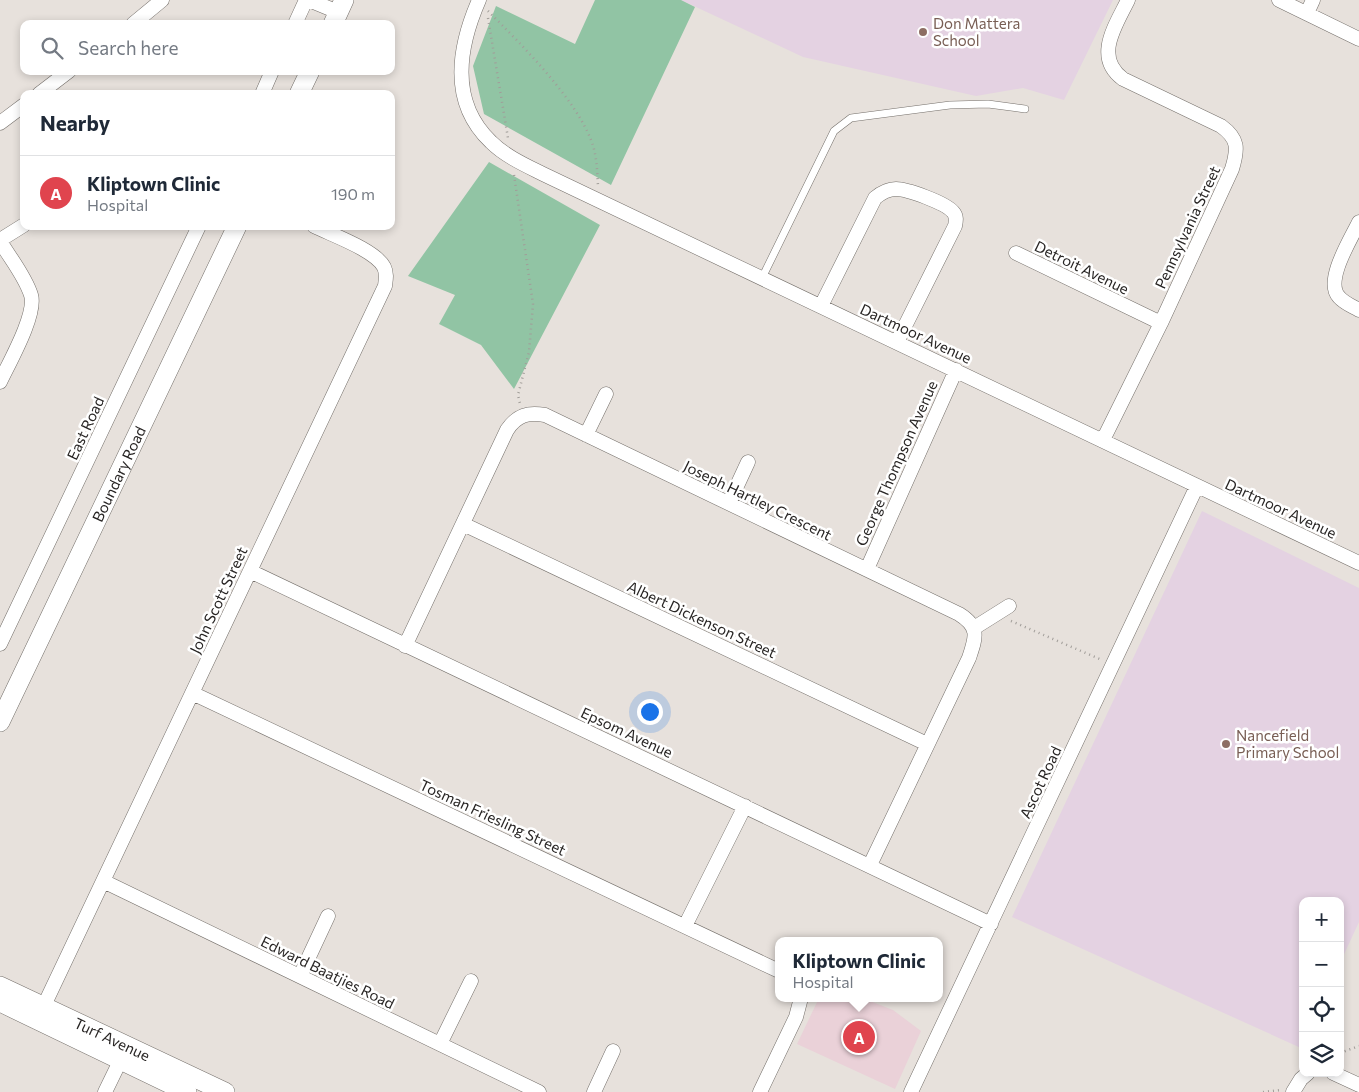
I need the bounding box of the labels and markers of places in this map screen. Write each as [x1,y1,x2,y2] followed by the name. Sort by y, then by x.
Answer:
[933,14,1020,49] place label: Don Mattera School
[917,26,929,38] marker: Don Mattera School
[1236,726,1339,761] place label: Nancefield Primary School
[1220,738,1232,750] marker: Nancefield Primary School
[843,1018,875,1056] pin: A

